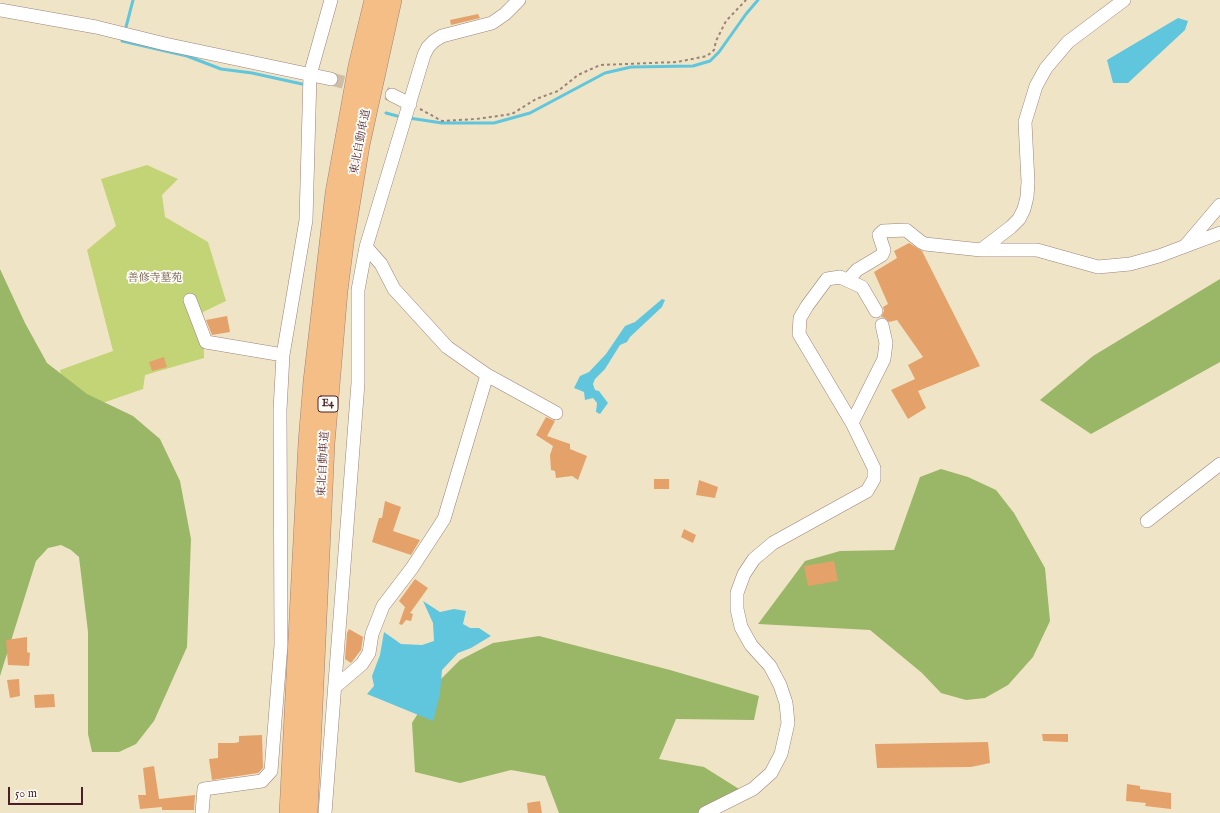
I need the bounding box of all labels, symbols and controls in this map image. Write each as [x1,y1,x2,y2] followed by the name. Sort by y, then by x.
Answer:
[348,108,374,176] street label: 東北自動車道
[128,272,182,286] park label: 善修寺墓苑
[318,396,338,412] road number: E4
[316,431,332,497] street label: 東北自動車道
[10,779,85,805] scale bar
[15,786,37,801] text: 50 m

